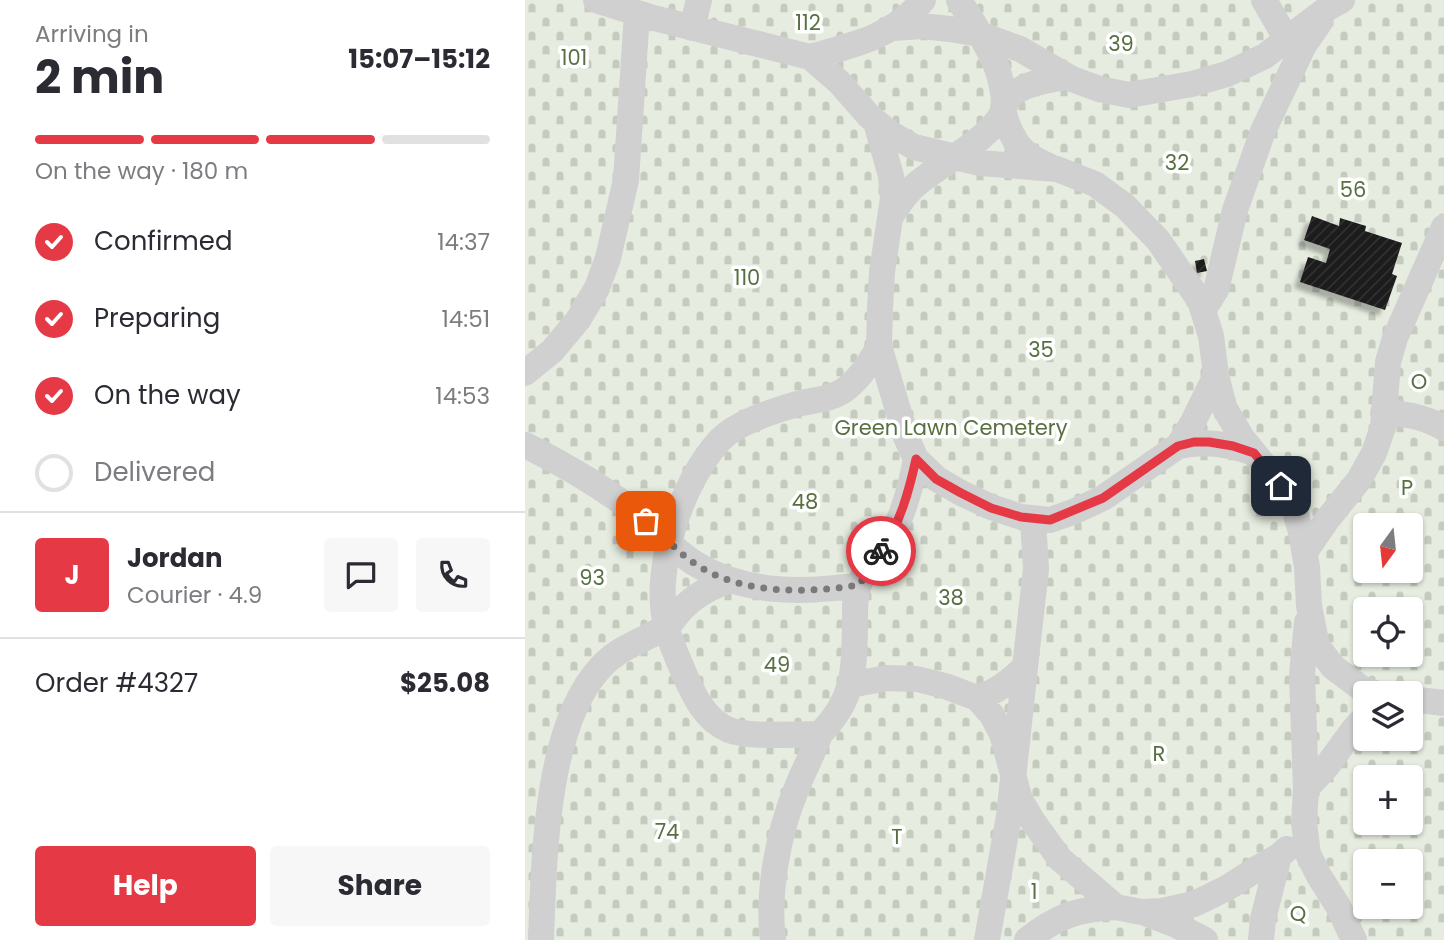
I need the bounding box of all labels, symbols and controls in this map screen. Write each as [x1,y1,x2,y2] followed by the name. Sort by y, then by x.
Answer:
[795,8,821,37] park label: 112
[35,18,149,50] text: Arriving in
[1108,29,1134,58] park label: 39
[348,41,490,77] text: 15:07–15:12
[561,43,587,72] park label: 101
[35,45,164,109] text: 2 min
[1165,148,1189,177] park label: 32
[35,155,248,187] text: On the way · 180 m
[1340,175,1366,204] park label: 56
[35,223,73,261] icon: check
[94,223,232,259] text: Confirmed
[437,226,490,258] text: 14:37
[734,263,760,292] park label: 110
[35,300,73,338] icon: check
[94,300,220,336] text: Preparing
[441,303,490,335] text: 14:51
[1028,335,1054,364] park label: 35
[1411,367,1427,396] park label: O
[35,377,73,415] icon: check
[94,377,241,413] text: On the way
[435,380,490,412] text: 14:53
[835,413,1068,442] park label: Green Lawn Cemetery
[94,454,215,490] text: Delivered
[1251,456,1311,516] pin
[1262,467,1300,505] icon: home
[1401,473,1413,502] park label: P
[792,487,818,516] park label: 48
[616,491,676,551] pin
[627,502,665,540] icon: bag
[1353,513,1423,583] north arrow
[1353,513,1423,919] map controls
[846,516,916,586] courier
[862,532,900,570] icon: bike
[324,538,398,612] button: chat
[416,538,490,612] button: phone
[127,540,223,576] text: Jordan
[64,557,80,593] text: J
[579,563,605,592] park label: 93
[127,579,262,611] text: Courier · 4.9
[938,583,964,612] park label: 38
[1353,597,1423,667] button: locate
[764,650,790,679] park label: 49
[35,665,198,701] text: Order #4327
[400,665,490,701] text: $25.08
[1353,681,1423,751] button: layers
[1153,739,1165,768] park label: R
[1353,765,1423,835] button: +
[655,817,679,846] park label: 74
[891,822,903,851] park label: T
[35,846,256,926] button: Help
[270,846,490,926] button: Share
[1353,849,1423,919] button: −
[1031,877,1037,906] park label: 1
[1290,899,1306,928] park label: Q

